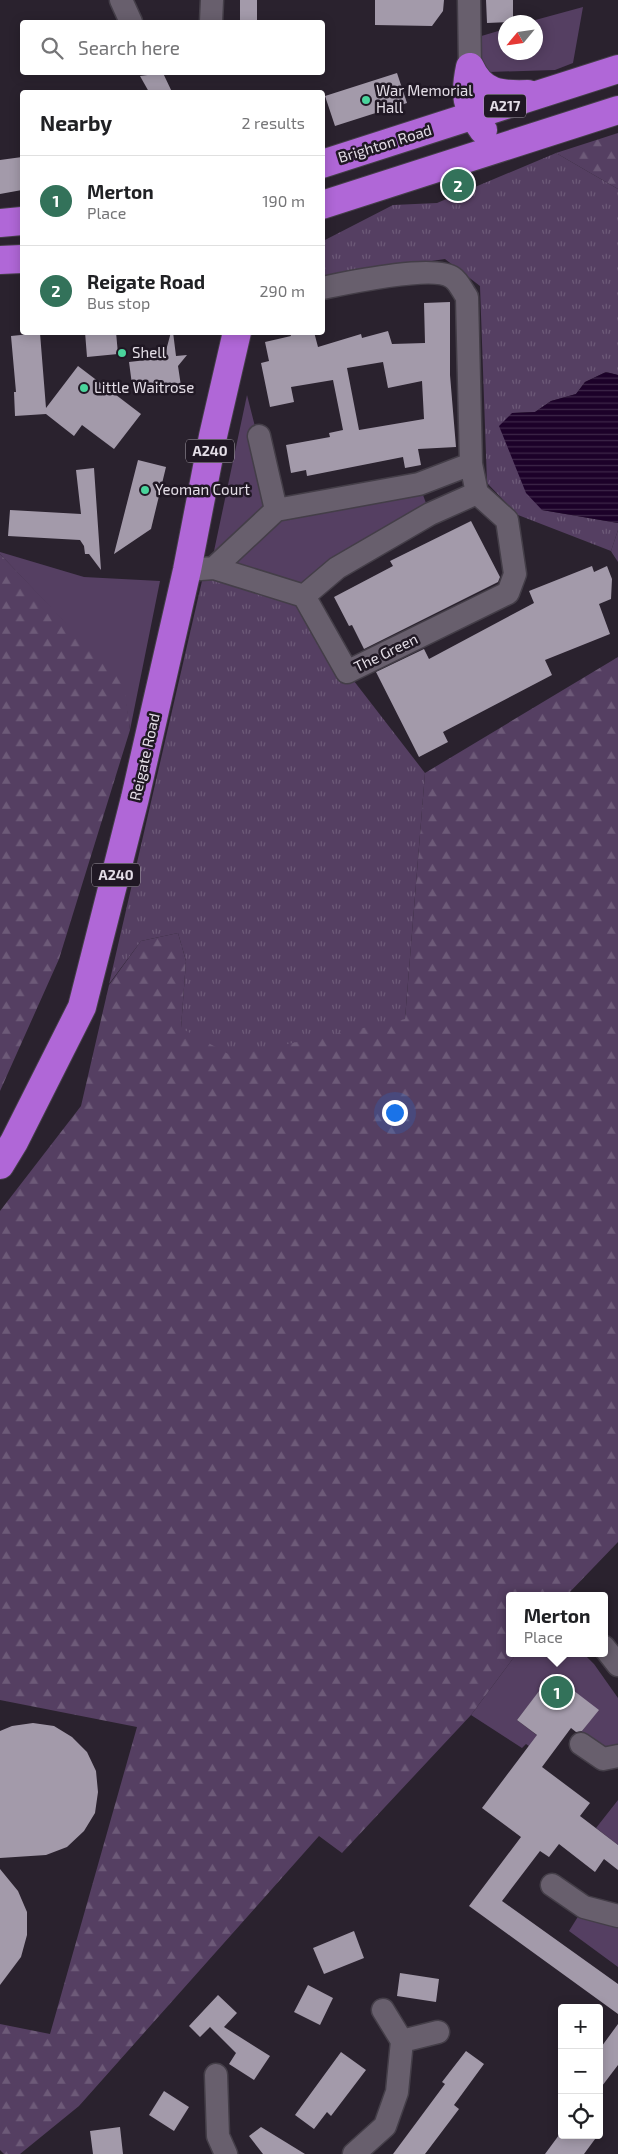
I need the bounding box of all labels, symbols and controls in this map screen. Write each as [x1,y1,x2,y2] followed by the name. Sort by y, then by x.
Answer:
[498,15,543,60] north arrow
[20,20,325,75] search box
[38,34,66,62] icon: search
[78,36,180,59] text: Search here
[376,81,473,116] place label: War Memorial Hall
[360,94,372,106] marker: War Memorial Hall
[484,94,526,118] road number: A217
[40,110,112,135] text: Nearby
[242,113,305,132] text: 2 results
[336,120,434,166] street label: Brighton Road
[442,166,474,204] pin: 2
[87,180,154,203] text: Merton
[53,191,59,210] text: 1
[262,191,305,210] text: 190 m
[87,203,126,222] text: Place
[87,270,205,293] text: Reigate Road
[51,281,61,300] text: 2
[260,281,305,300] text: 290 m
[87,293,150,312] text: Bus stop
[132,343,167,361] place label: Shell
[116,347,128,359] marker: Shell
[94,378,194,396] place label: Little Waitrose
[78,382,90,394] marker: Little Waitrose
[186,440,234,462] road number: A240
[155,480,250,498] place label: Yeoman Court
[139,484,151,496] marker: Yeoman Court
[351,629,420,675] street label: The Green
[125,711,163,802] street label: Reigate Road
[92,864,140,886] road number: A240
[382,1100,408,1126] your location
[506,1592,608,1657] popup
[524,1604,590,1627] text: Merton
[524,1627,563,1646] text: Place
[541,1673,573,1711] pin: 1
[558,2004,603,2139] map controls
[558,2004,603,2049] button: +
[558,2049,603,2094] button: −
[558,2094,603,2139] button: locate

